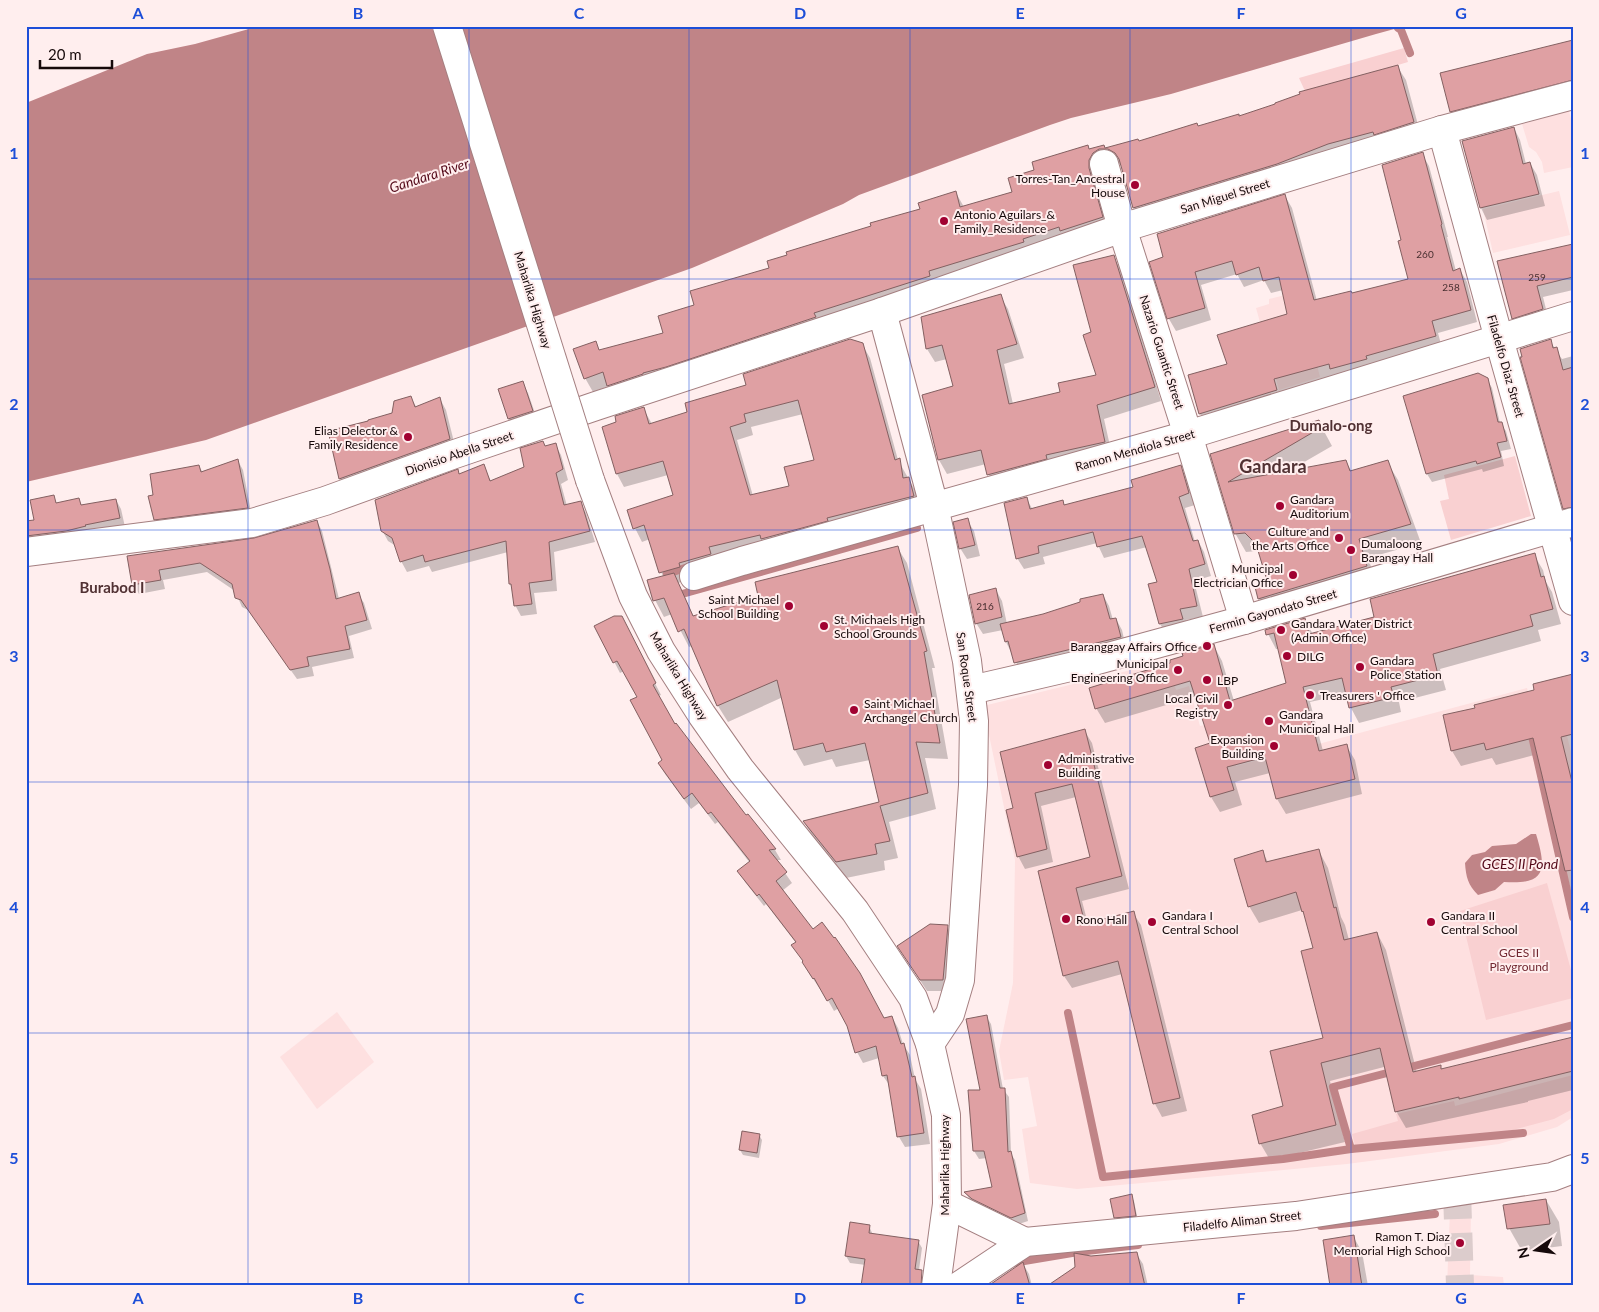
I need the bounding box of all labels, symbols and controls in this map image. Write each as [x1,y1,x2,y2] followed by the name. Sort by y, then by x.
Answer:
[131,3,144,22] text: A
[353,3,363,22] text: B
[574,3,585,22] text: C
[794,3,806,22] text: D
[1015,3,1025,22] text: E
[1236,3,1246,22] text: F
[1455,3,1467,22] text: G
[40,38,112,70] scale bar
[48,45,82,63] text: 20 m
[9,143,19,162] text: 1
[1580,143,1590,162] text: 1
[387,154,471,196] water label: Gandara River
[1016,171,1125,200] place label: Torres-Tan_Ancestral House
[1178,175,1272,217] street label: San Miguel Street
[1129,179,1141,191] marker: Torres-Tan_Ancestral House
[954,207,1056,236] place label: Antonio Aguilars_& Family_Residence
[938,215,950,227] marker: Antonio Aguilars_& Family_Residence
[1416,248,1434,260] house number: 260
[511,249,555,351] street label: Maharlika Highway
[1528,271,1546,283] house number: 259
[1442,281,1460,293] house number: 258
[1136,293,1188,412] street label: Nazario Guantic Street
[1484,313,1528,420] street label: Filadelfo Diaz Street
[9,394,19,413] text: 2
[1580,394,1590,413] text: 2
[1290,416,1373,434] district label: Dumalo-ong
[308,423,398,452] place label: Elias Delector & Family Residence
[1073,426,1197,474] street label: Ramon Mendiola Street
[403,427,516,479] street label: Dionisio Abella Street
[402,431,414,443] marker: Elias Delector & Family Residence
[1239,455,1307,477] district label: Gandara
[1290,492,1349,521] place label: Gandara Auditorium
[1274,500,1286,512] marker: Gandara Auditorium
[1252,524,1329,553] place label: Culture and the Arts Office
[1333,532,1345,544] marker: Culture and the Arts Office
[1361,536,1433,565] place label: Dumaloong Barangay Hall
[1345,544,1357,556] marker: Dumaloong Barangay Hall
[1193,561,1283,590] place label: Municipal Electrician Office
[1287,569,1299,581] marker: Municipal Electrician Office
[79,578,145,596] district label: Burabod I
[1208,585,1339,636] street label: Fermin Gayondato Street
[698,592,779,621] place label: Saint Michael School Building
[783,600,795,612] marker: Saint Michael School Building
[976,600,994,612] house number: 216
[834,612,925,641] place label: St. Michaels High School Grounds
[1291,616,1413,645] place label: Gandara Water District (Admin Office)
[818,620,830,632] marker: St. Michaels High School Grounds
[1275,624,1287,636] marker: Gandara Water District (Admin Office)
[647,629,712,724] street label: Maharlika Highway
[953,631,981,724] street label: San Roque Street
[1070,639,1197,654] place label: Baranggay Affairs Office
[1201,640,1213,652] marker: Baranggay Affairs Office
[9,646,19,665] text: 3
[1580,646,1590,665] text: 3
[1297,649,1324,664] place label: DILG
[1281,650,1293,662] marker: DILG
[1370,653,1442,682] place label: Gandara Police Station
[1071,656,1168,685] place label: Municipal Engineering Office
[1354,661,1366,673] marker: Gandara Police Station
[1172,664,1184,676] marker: Municipal Engineering Office
[1217,673,1238,688] place label: LBP
[1201,674,1213,686] marker: LBP
[1320,688,1415,703] place label: Treasurers ' Office
[1304,689,1316,701] marker: Treasurers ' Office
[1165,691,1219,720] place label: Local Civil Registry
[864,696,958,725] place label: Saint Michael Archangel Church
[1222,699,1234,711] marker: Local Civil Registry
[848,704,860,716] marker: Saint Michael Archangel Church
[1279,707,1354,736] place label: Gandara Municipal Hall
[1263,715,1275,727] marker: Gandara Municipal Hall
[1210,732,1264,761] place label: Expansion Building
[1268,740,1280,752] marker: Expansion Building
[1058,751,1134,780] place label: Administrative Building
[1042,759,1054,771] marker: Administrative Building
[1482,855,1559,872] water label: GCES II Pond
[9,897,19,916] text: 4
[1580,897,1590,916] text: 4
[1162,908,1239,937] place label: Gandara I Central School
[1441,908,1518,937] place label: Gandara II Central School
[1076,912,1127,927] place label: Rono Hall
[1060,913,1072,925] marker: Rono Hall
[1146,916,1158,928] marker: Gandara I Central School
[1425,916,1437,928] marker: Gandara II Central School
[1489,945,1549,974] park label: GCES II Playground
[937,1114,952,1216] street label: Maharlika Highway
[9,1148,19,1167] text: 5
[1580,1148,1590,1167] text: 5
[1182,1207,1303,1235] street label: Filadelfo Aliman Street
[1512,1224,1562,1274] north arrow
[1334,1229,1451,1258] place label: Ramon T. Diaz Memorial High School
[1454,1237,1466,1249] marker: Ramon T. Diaz Memorial High School
[1513,1246,1532,1260] text: N
[131,1288,144,1307] text: A
[353,1288,363,1307] text: B
[574,1288,585,1307] text: C
[794,1288,806,1307] text: D
[1015,1288,1025,1307] text: E
[1236,1288,1246,1307] text: F
[1455,1288,1467,1307] text: G

